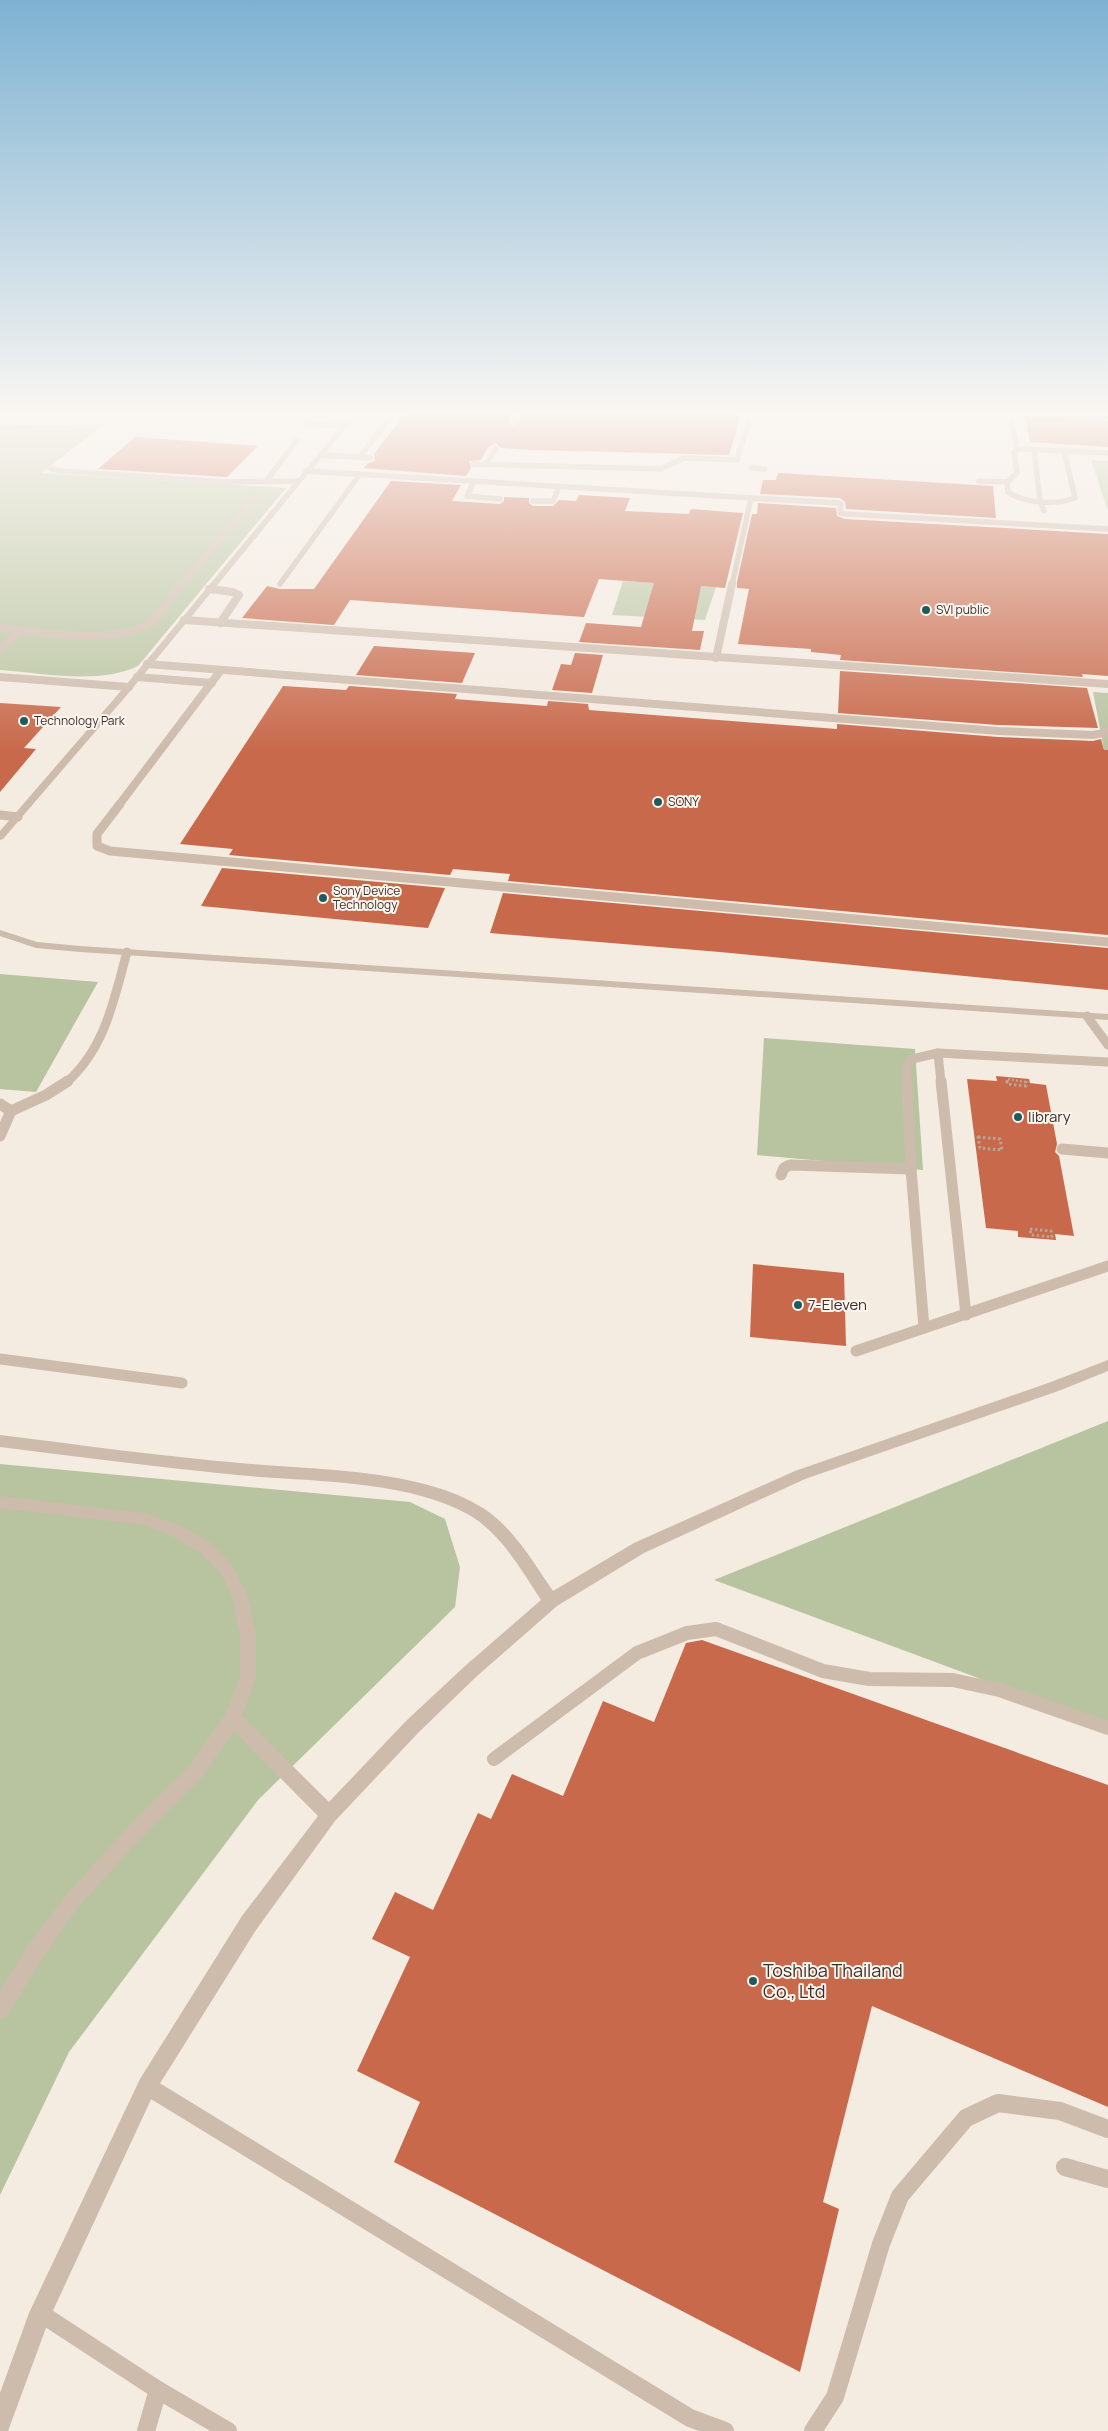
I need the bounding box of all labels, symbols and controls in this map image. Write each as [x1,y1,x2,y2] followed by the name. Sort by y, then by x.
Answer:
[936,601,990,618] place label: SVI public
[920,604,932,616] marker: SVI public
[34,712,126,729] place label: Technology Park
[18,715,30,727] marker: Technology Park
[668,793,699,810] place label: SONY
[652,796,664,808] marker: SONY
[333,882,400,913] place label: Sony Device Technology
[317,892,329,904] marker: Sony Device Technology
[1028,1106,1071,1127] place label: library
[1012,1111,1024,1123] marker: library
[808,1294,867,1315] place label: 7-Eleven
[792,1299,804,1311] marker: 7-Eleven
[763,1958,903,2003] place label: Toshiba Thailand Co., Ltd
[747,1975,759,1987] marker: Toshiba Thailand Co., Ltd

